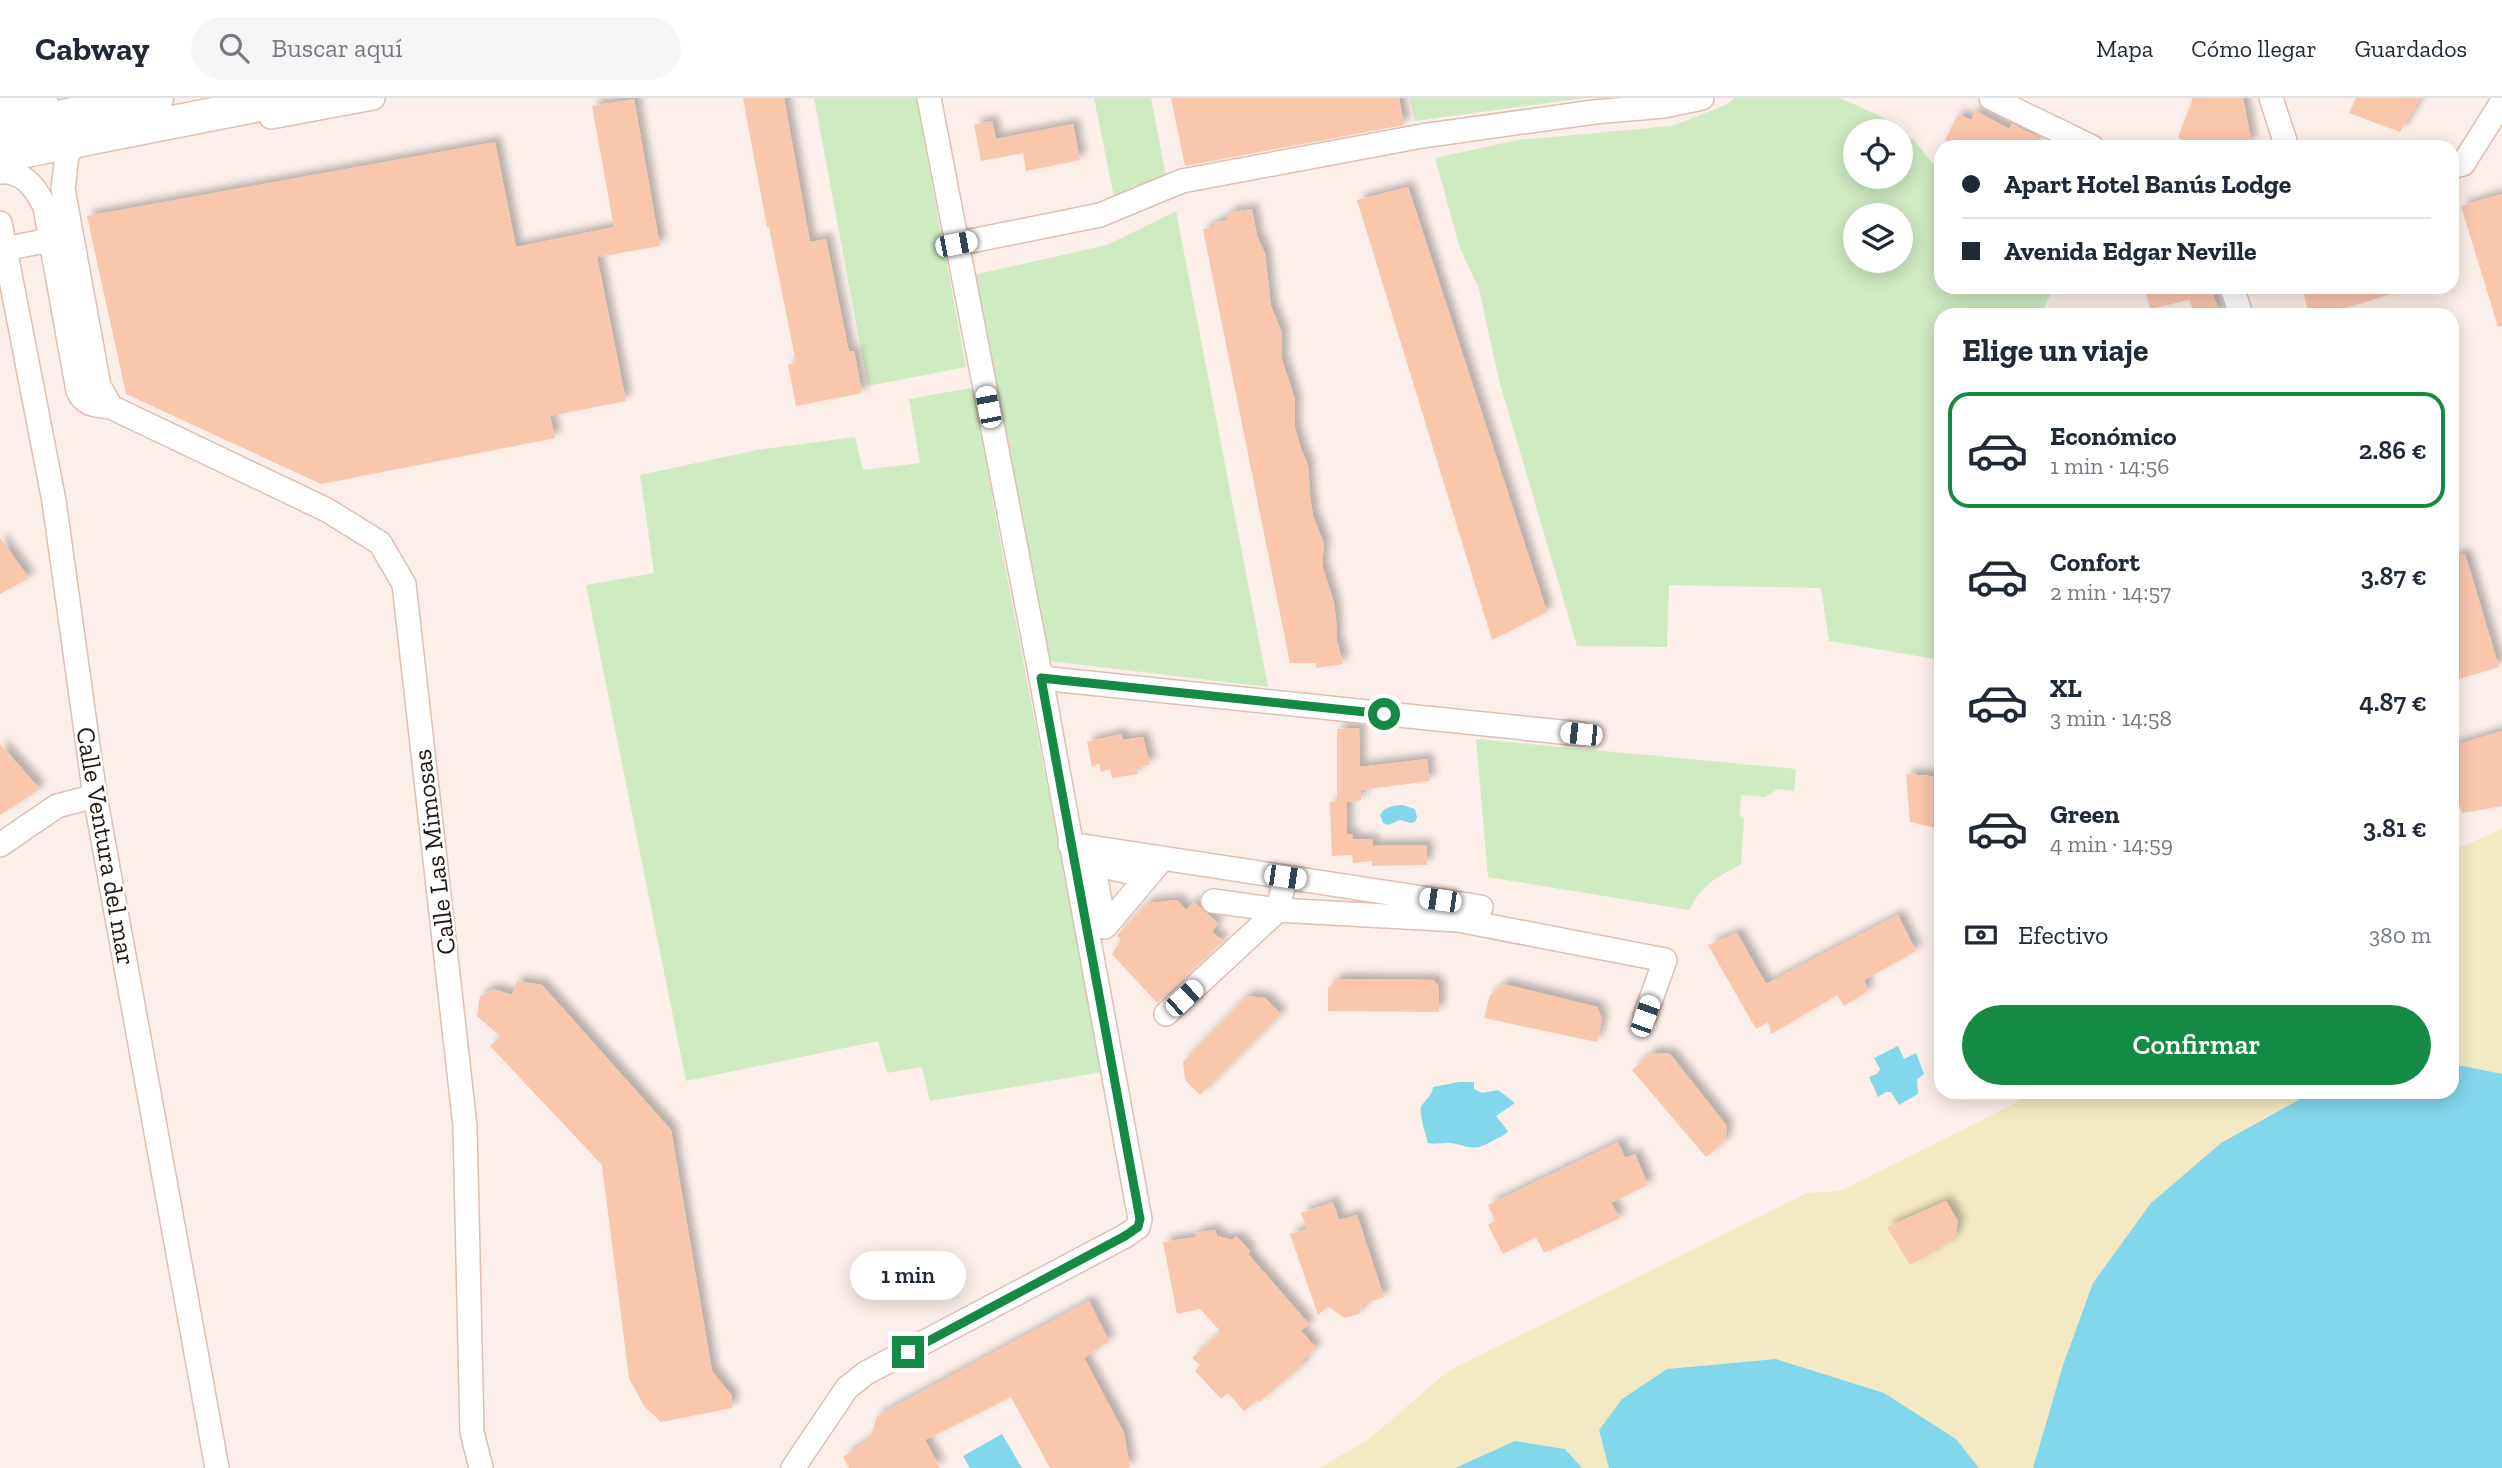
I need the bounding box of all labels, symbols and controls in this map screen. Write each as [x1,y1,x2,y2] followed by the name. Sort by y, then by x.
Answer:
[191,17,681,80] search box
[35,29,149,68] text: Cabway
[215,29,253,67] icon: search
[271,32,402,64] text: Buscar aquí
[2096,34,2153,63] text: Mapa
[2191,34,2317,63] text: Cómo llegar
[2355,34,2467,63] text: Guardados
[1843,119,1913,273] map controls
[1843,119,1913,189] button: locate
[2004,168,2291,200] text: Apart Hotel Banús Lodge
[1843,203,1913,273] button: layers
[934,230,979,258] car
[2004,235,2257,267] text: Avenida Edgar Neville
[1962,331,2149,369] text: Elige un viaje
[974,384,1003,430] car
[1966,419,2029,482] icon: car
[2050,420,2177,452] text: Económico
[2359,434,2427,466] text: 2.86 €
[2050,452,2169,480] text: 1 min · 14:56
[1966,545,2029,608] icon: car
[2050,546,2140,578] text: Confort
[2360,560,2427,592] text: 3.87 €
[2050,578,2171,606] text: 2 min · 14:57
[1966,671,2029,734] icon: car
[2050,672,2082,704] text: XL
[2359,686,2427,718] text: 4.87 €
[1368,698,1400,730] route start
[2050,704,2172,732] text: 3 min · 14:58
[1560,721,1603,747] car
[69,724,143,968] street label: Calle Ventura del mar
[406,747,462,957] street label: Calle Las Mimosas
[1966,797,2029,860] icon: car
[2050,798,2120,830] text: Green
[2363,812,2427,844] text: 3.81 €
[2050,830,2173,858] text: 4 min · 14:59
[1263,864,1308,890] car
[1418,887,1463,913] car
[1962,916,2000,954] icon: cash
[2018,919,2108,951] text: Efectivo
[2369,921,2431,949] text: 380 m
[1162,976,1207,1020] car
[1628,993,1663,1039] car
[1962,1005,2431,1085] button: Confirmar
[850,1250,966,1300] callout: 1 min
[881,1261,935,1289] text: 1 min
[892,1336,924,1368] route end

